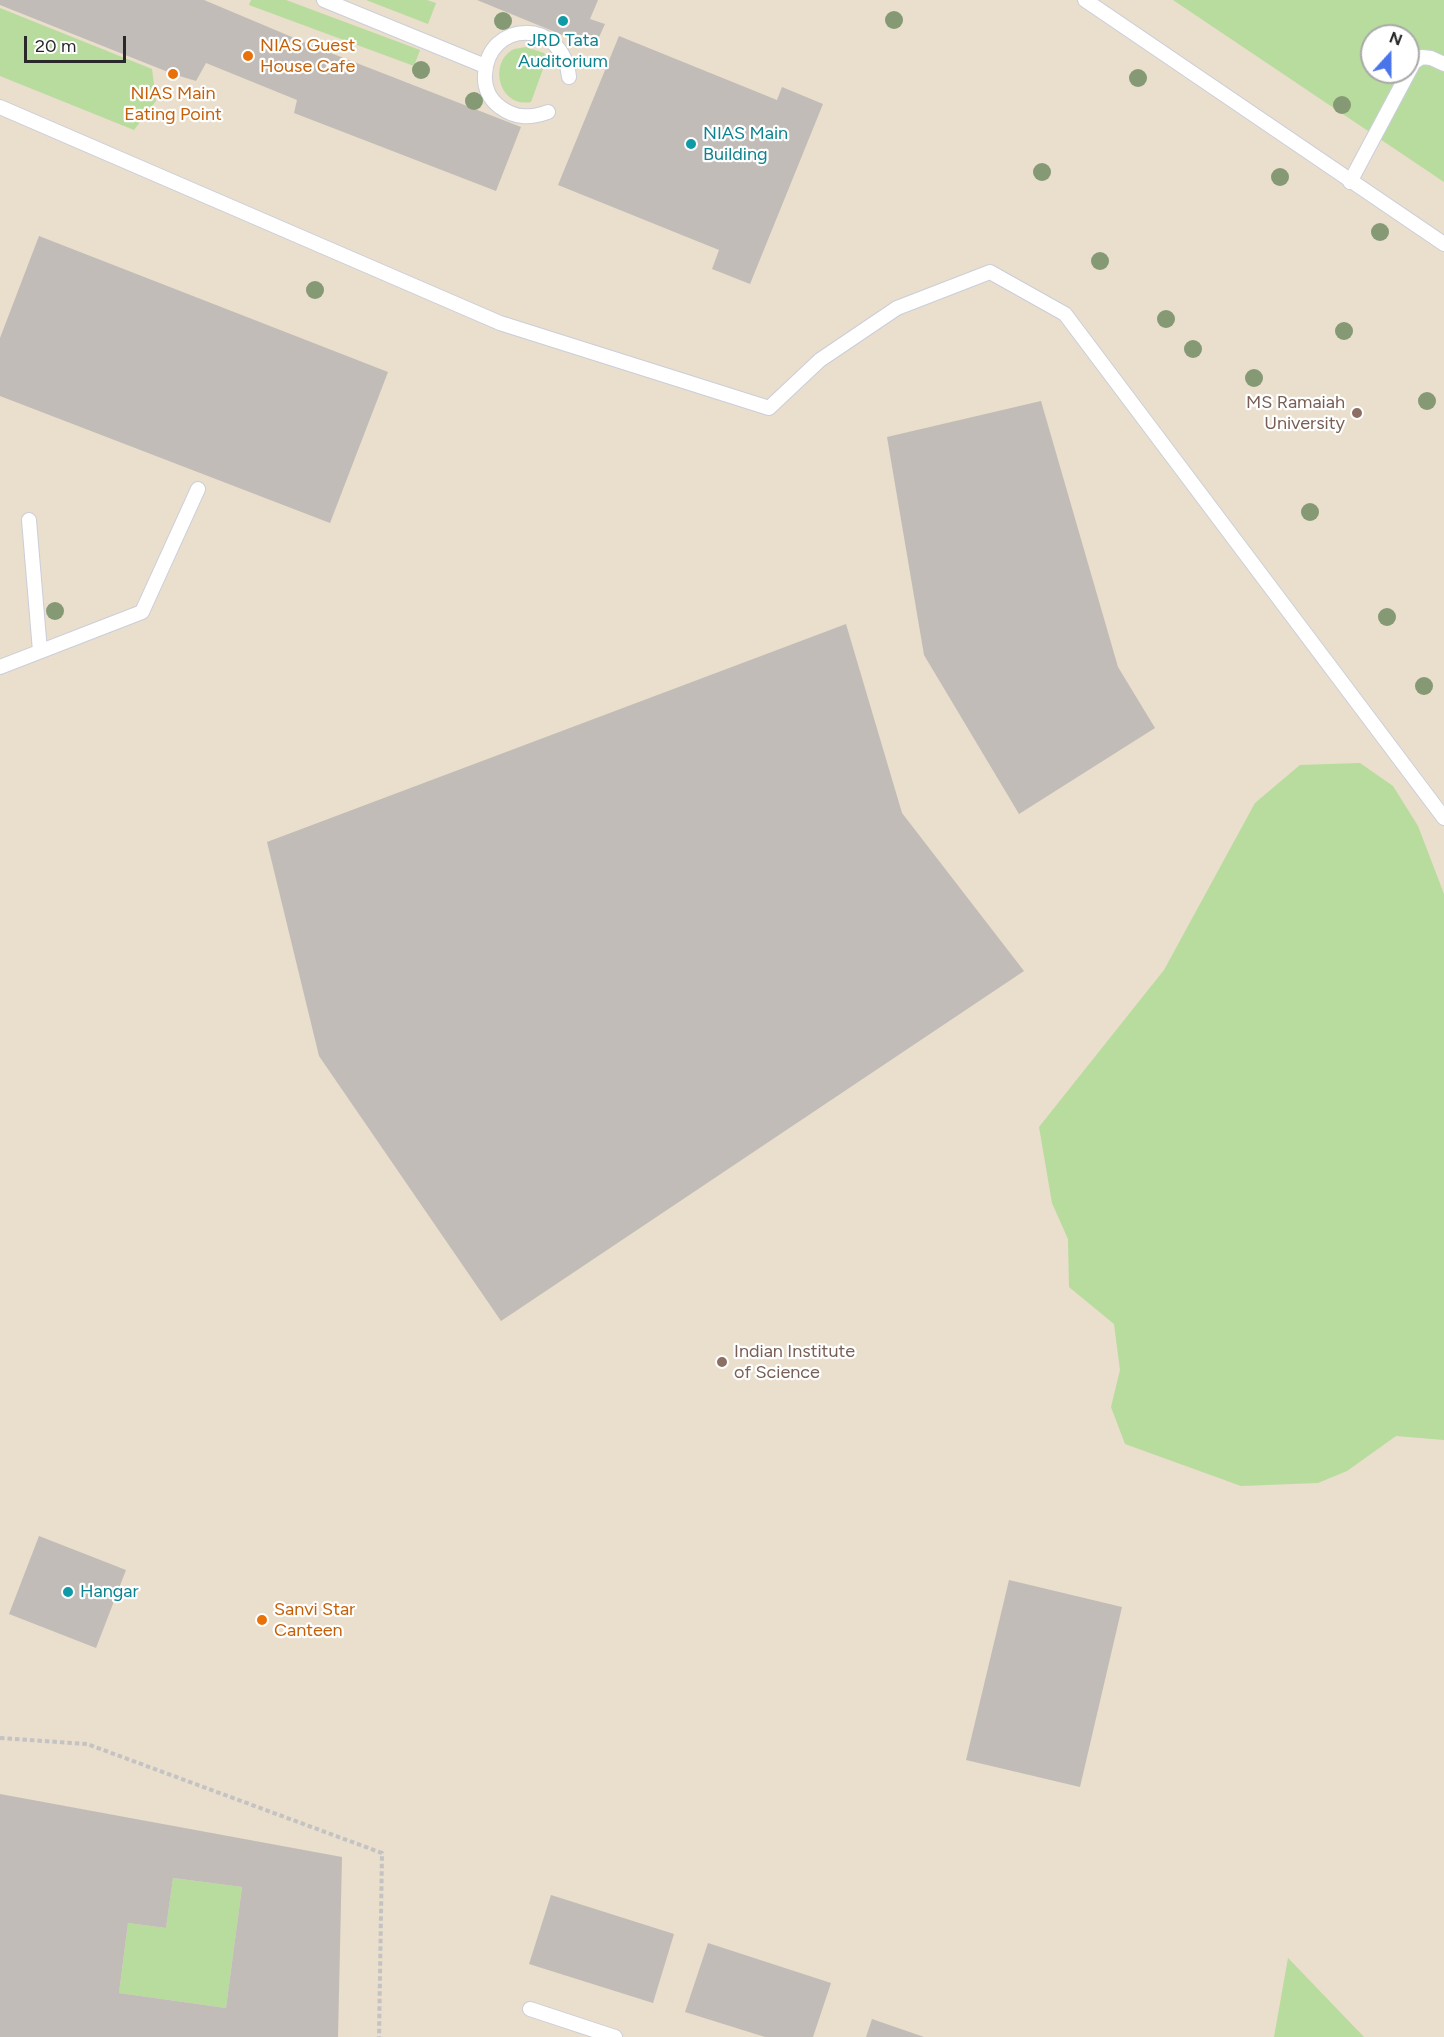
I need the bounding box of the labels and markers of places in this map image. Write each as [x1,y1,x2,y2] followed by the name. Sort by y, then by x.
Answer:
[556,14,570,28] marker: JRD Tata Auditorium
[518,30,608,72] place label: JRD Tata Auditorium
[260,35,355,78] place label: NIAS Guest House Cafe
[241,49,255,63] marker: NIAS Guest House Cafe
[166,67,180,81] marker: NIAS Main Eating Point
[124,83,222,125] place label: NIAS Main Eating Point
[703,123,788,166] place label: NIAS Main Building
[684,137,698,151] marker: NIAS Main Building
[1246,392,1345,434] place label: MS Ramaiah University
[1350,406,1364,420] marker: MS Ramaiah University
[734,1341,855,1384] place label: Indian Institute of Science
[715,1355,729,1369] marker: Indian Institute of Science
[80,1581,139,1603] place label: Hangar
[61,1585,75,1599] marker: Hangar
[274,1599,355,1642] place label: Sanvi Star Canteen
[255,1613,269,1627] marker: Sanvi Star Canteen

